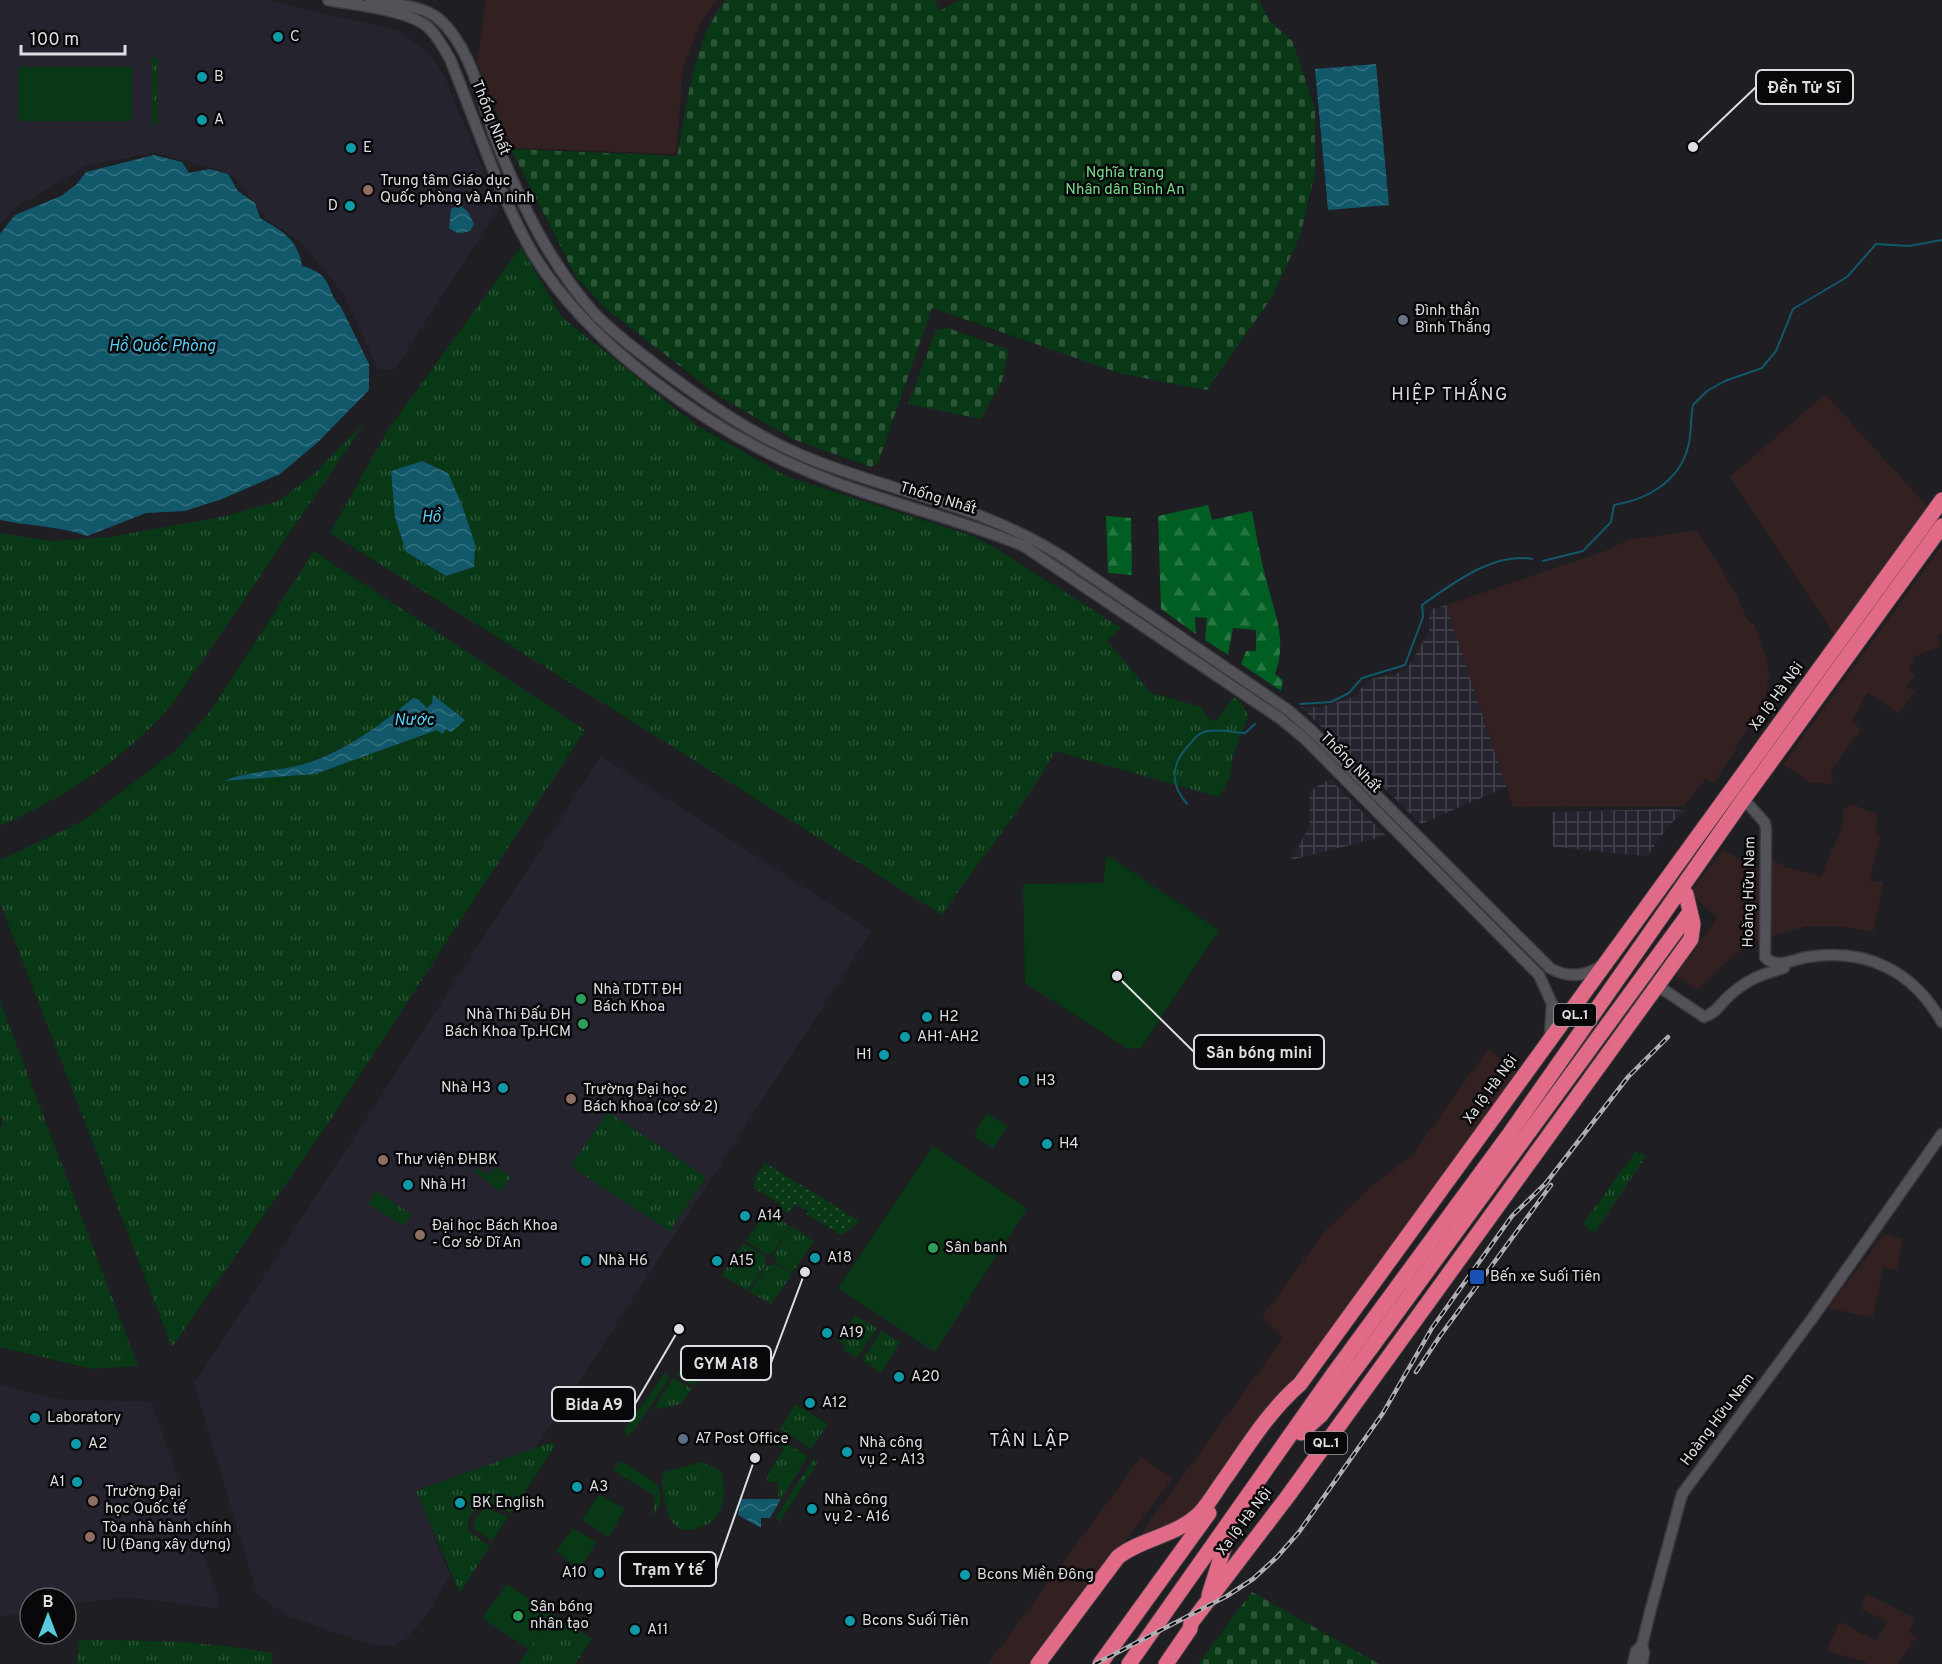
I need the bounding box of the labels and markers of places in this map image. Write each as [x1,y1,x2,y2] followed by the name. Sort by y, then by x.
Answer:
[290,28,300,47] place label: C
[271,30,285,44] marker: C
[214,68,224,87] place label: B
[195,70,209,84] marker: B
[1756,70,1853,104] callout: Đền Tử Sĩ
[214,111,224,130] place label: A
[195,113,209,127] marker: A
[363,139,372,158] place label: E
[344,141,358,155] marker: E
[380,172,535,208] place label: Trung tâm Giáo dục Quốc phòng và An ninh
[361,183,375,197] marker: Trung tâm Giáo dục Quốc phòng và An ninh
[328,197,338,216] place label: D
[343,199,357,213] marker: D
[1415,301,1491,338] place label: Đình thần Bình Thắng
[1396,313,1410,327] marker: Đình thần Bình Thắng
[593,981,682,1017] place label: Nhà TDTT ĐH Bách Khoa
[574,992,588,1006] marker: Nhà TDTT ĐH Bách Khoa
[445,1005,571,1042] place label: Nhà Thi Đấu ĐH Bách Khoa Tp.HCM
[939,1008,959,1027] place label: H2
[920,1010,934,1024] marker: H2
[576,1017,590,1031] marker: Nhà Thi Đấu ĐH Bách Khoa Tp.HCM
[917,1028,979,1047] place label: AH1-AH2
[898,1030,912,1044] marker: AH1-AH2
[1194,1035,1324,1069] callout: Sân bóng mini
[856,1046,872,1065] place label: H1
[877,1048,891,1062] marker: H1
[1036,1072,1056,1091] place label: H3
[1017,1074,1031,1088] marker: H3
[441,1079,491,1098] place label: Nhà H3
[496,1081,510,1095] marker: Nhà H3
[583,1081,718,1117] place label: Trường Đại học Bách khoa (cơ sở 2)
[564,1092,578,1106] marker: Trường Đại học Bách khoa (cơ sở 2)
[1059,1135,1079,1154] place label: H4
[1040,1137,1054,1151] marker: H4
[395,1151,498,1170] place label: Thư viện ĐHBK
[376,1153,390,1167] marker: Thư viện ĐHBK
[420,1176,467,1195] place label: Nhà H1
[401,1178,415,1192] marker: Nhà H1
[757,1207,782,1226] place label: A14
[738,1209,752,1223] marker: A14
[432,1217,558,1253] place label: Đại học Bách Khoa - Cơ sở Dĩ An
[413,1228,427,1242] marker: Đại học Bách Khoa - Cơ sở Dĩ An
[945,1239,1007,1258] place label: Sân banh
[926,1241,940,1255] marker: Sân banh
[827,1249,852,1268] place label: A18
[808,1251,822,1265] marker: A18
[598,1252,648,1271] place label: Nhà H6
[729,1252,754,1271] place label: A15
[579,1254,593,1268] marker: Nhà H6
[710,1254,724,1268] marker: A15
[1490,1267,1601,1287] place label: Bến xe Suối Tiên
[1468,1268,1486,1286] marker: Bến xe Suối Tiên
[839,1324,864,1343] place label: A19
[820,1326,834,1340] marker: A19
[681,1346,771,1380] callout: GYM A18
[911,1368,940,1387] place label: A20
[892,1370,906,1384] marker: A20
[552,1387,635,1421] callout: Bida A9
[822,1394,847,1413] place label: A12
[803,1396,817,1410] marker: A12
[47,1409,121,1428] place label: Laboratory
[28,1411,42,1425] marker: Laboratory
[695,1430,789,1449] place label: A7 Post Office
[676,1432,690,1446] marker: A7 Post Office
[859,1434,925,1470] place label: Nhà công vụ 2 - A13
[88,1435,107,1454] place label: A2
[69,1437,83,1451] marker: A2
[840,1445,854,1459] marker: Nhà công vụ 2 - A13
[49,1473,65,1492] place label: A1
[70,1475,84,1489] marker: A1
[589,1478,608,1497] place label: A3
[570,1480,584,1494] marker: A3
[105,1483,188,1519] place label: Trường Đại học Quốc tế
[824,1491,890,1527] place label: Nhà công vụ 2 - A16
[86,1494,100,1508] marker: Trường Đại học Quốc tế
[472,1494,544,1513] place label: BK English
[453,1496,467,1510] marker: BK English
[805,1502,819,1516] marker: Nhà công vụ 2 - A16
[102,1519,232,1555] place label: Tòa nhà hành chính IU (Đang xây dựng)
[83,1530,97,1544] marker: Tòa nhà hành chính IU (Đang xây dựng)
[620,1552,716,1586] callout: Trạm Y tế
[562,1564,587,1583] place label: A10
[977,1565,1094,1585] place label: Bcons Miền Đông
[592,1566,606,1580] marker: A10
[958,1568,972,1582] marker: Bcons Miền Đông
[530,1598,593,1634] place label: Sân bóng nhân tạo
[511,1609,525,1623] marker: Sân bóng nhân tạo
[862,1611,969,1631] place label: Bcons Suối Tiên
[843,1614,857,1628] marker: Bcons Suối Tiên
[647,1621,668,1640] place label: A11
[628,1623,642,1637] marker: A11

